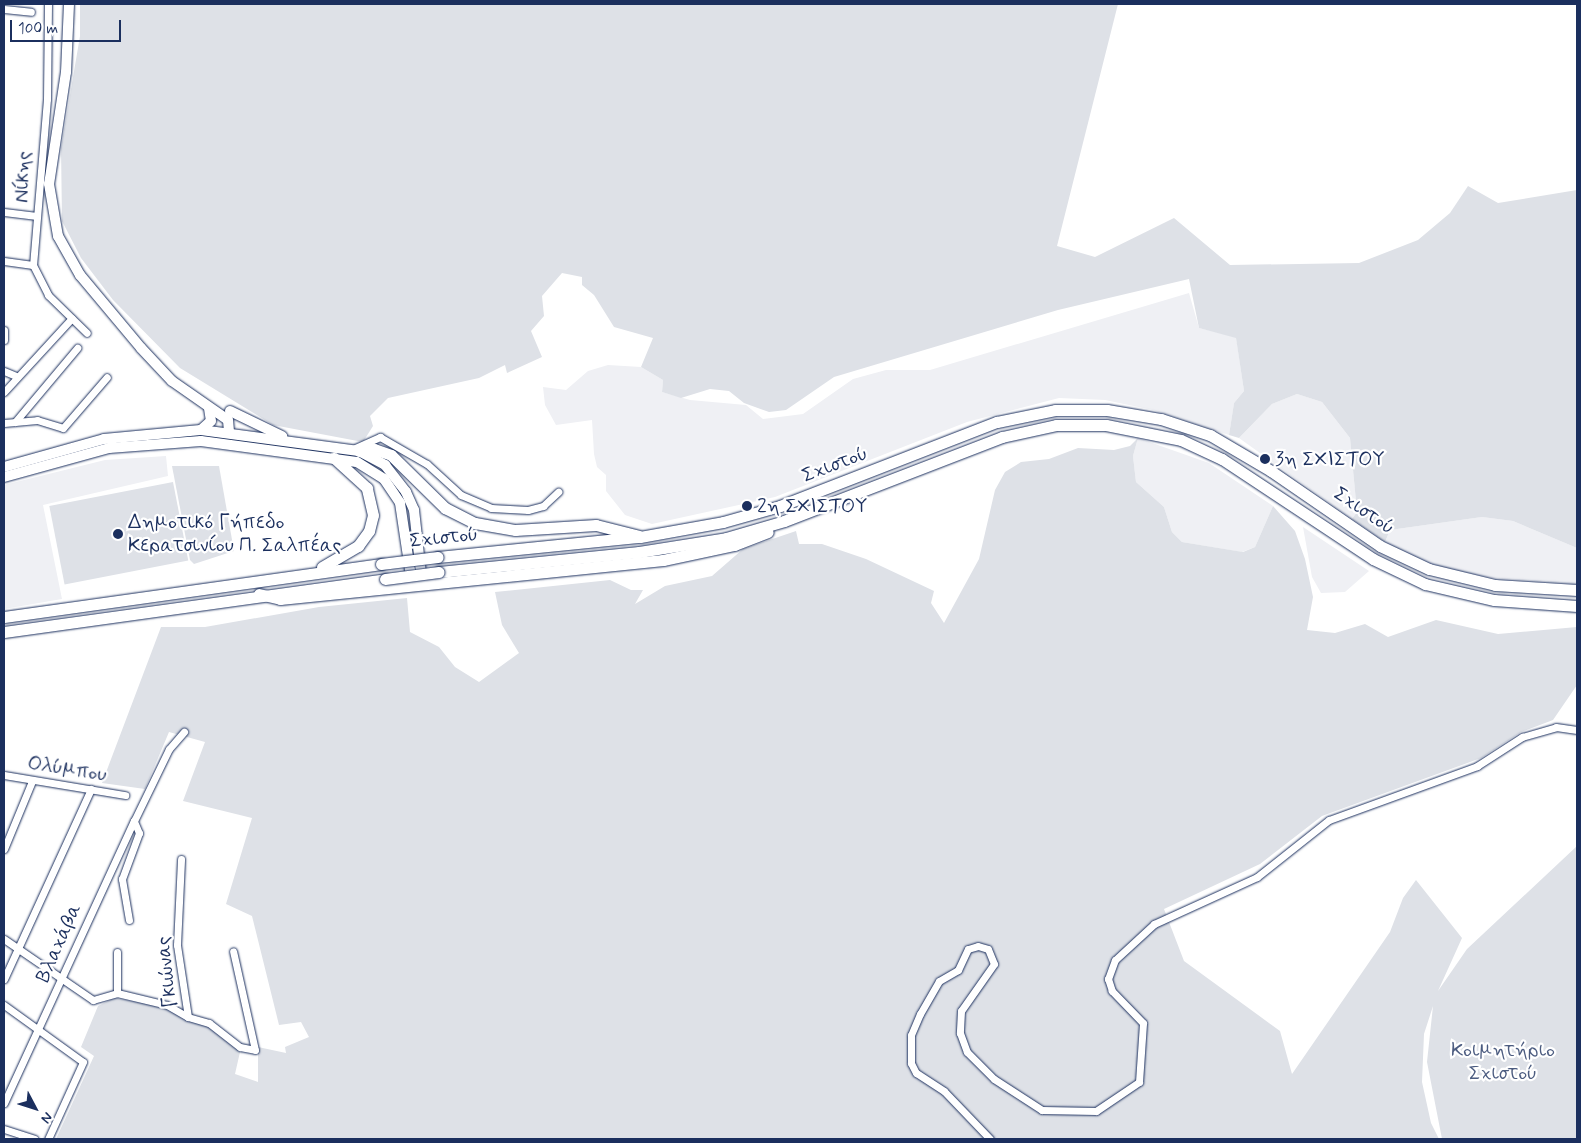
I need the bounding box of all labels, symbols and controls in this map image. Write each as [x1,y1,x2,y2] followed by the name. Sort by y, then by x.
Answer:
[12,10,124,42] scale bar
[18,19,58,39] text: 100 m
[10,151,36,203] street label: Νίκης
[799,442,871,488] street label: Σχιστού
[1275,447,1385,471] place label: 3η ΣΧΙΣΤΟΥ
[1259,453,1271,465] marker: 3η ΣΧΙΣΤΟΥ
[1329,482,1399,540] street label: Σχιστού
[757,494,867,518] place label: 2η ΣΧΙΣΤΟΥ
[741,500,753,512] marker: 2η ΣΧΙΣΤΟΥ
[128,510,341,557] place label: Δημοτικό Γήπεδο Κερατσινίου Π. Σαλπέας
[409,522,479,554] street label: Σχιστού
[112,528,124,540] marker: Δημοτικό Γήπεδο Κερατσινίου Π. Σαλπέας
[26,751,108,787] street label: Ολύμπου
[31,900,87,986] street label: Βλαχάβα
[151,935,183,1009] street label: Γκιώνας
[1451,1039,1555,1086] park label: Κοιμητήριο Σχιστού
[10,1083,60,1133] north arrow
[37,1108,56,1127] text: N

